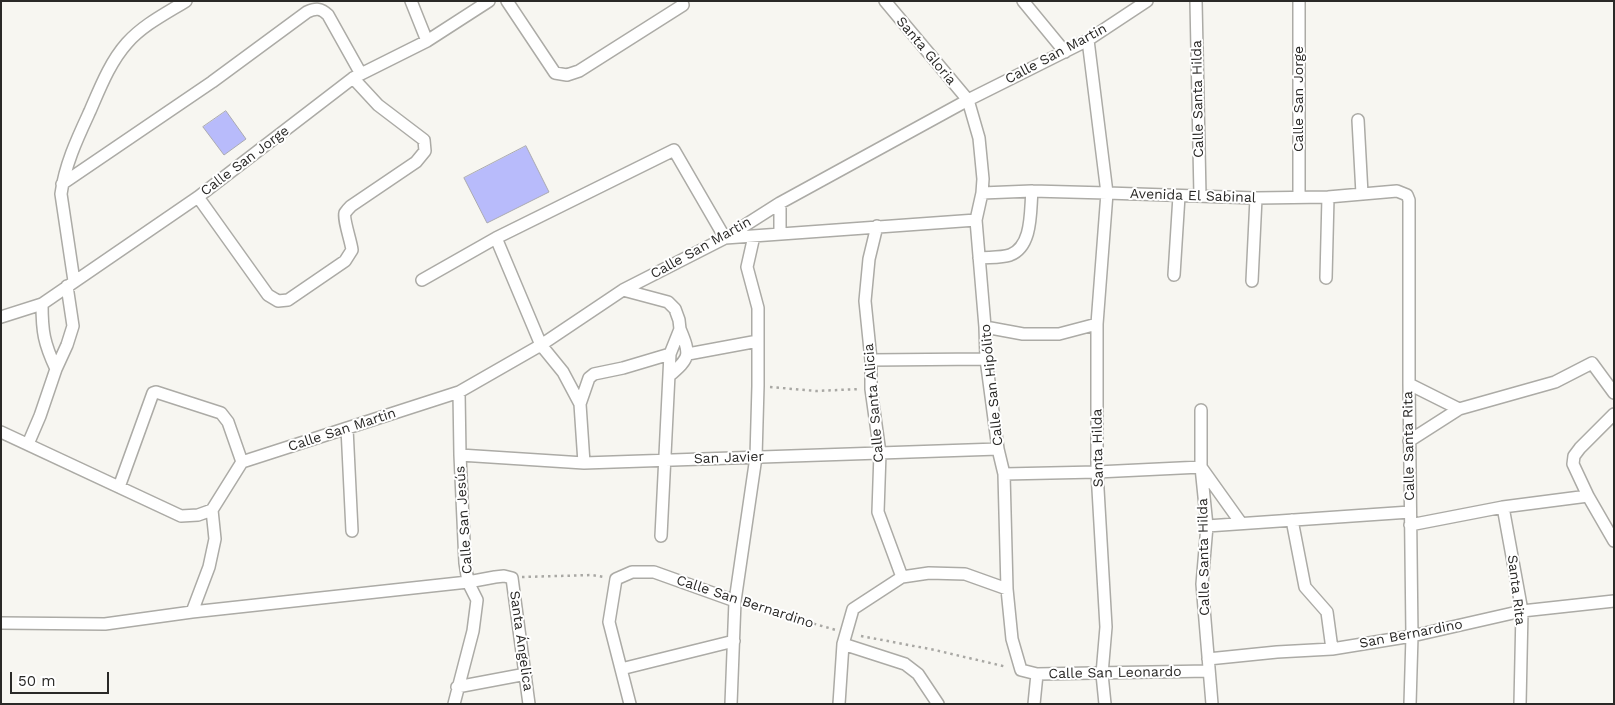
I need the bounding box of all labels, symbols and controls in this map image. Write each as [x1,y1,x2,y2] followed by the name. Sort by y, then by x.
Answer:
[893,13,959,89] street label: Santa Gloria
[1002,20,1110,88] street label: Calle San Martin
[1189,40,1207,158] street label: Calle Santa Hilda
[1291,46,1307,152] street label: Calle San Jorge
[198,122,292,200] street label: Calle San Jorge
[1130,185,1256,207] street label: Avenida El Sabinal
[648,213,754,283] street label: Calle San Martin
[977,323,1007,447] street label: Calle San Hipólito
[860,343,888,463] street label: Calle Santa Alicia
[1400,391,1418,501] street label: Calle Santa Rita
[286,405,398,455] street label: Calle San Martin
[1089,408,1107,488] street label: Santa Hilda
[694,448,764,468] street label: San Javier
[452,465,476,575] street label: Calle San Jesús
[1195,498,1213,616] street label: Calle Santa Hilda
[1503,554,1529,626] street label: Santa Rita
[674,572,816,632] street label: Calle San Bernardino
[506,590,536,692] street label: Santa Ángelica
[1358,616,1464,652] street label: San Bernardino
[12,662,111,694] scale bar
[1048,663,1182,683] street label: Calle San Leonardo
[18,672,55,690] text: 50 m

